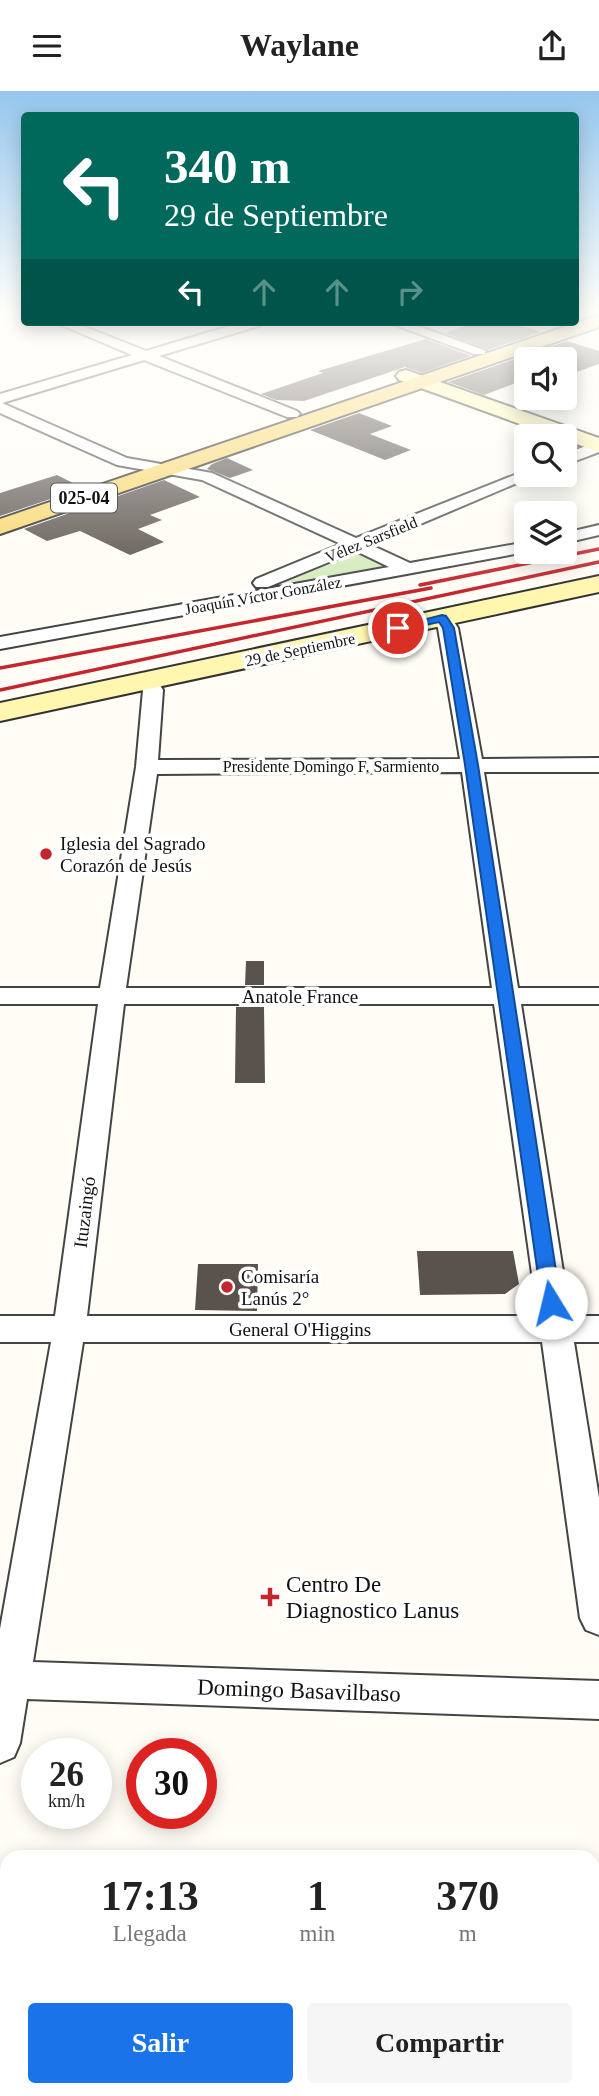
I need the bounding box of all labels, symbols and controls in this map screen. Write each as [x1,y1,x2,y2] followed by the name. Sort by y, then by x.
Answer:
[28,27,66,65] icon: menu
[240,27,359,63] text: Waylane
[533,27,571,65] icon: share
[164,139,291,194] text: 340 m
[49,140,140,231] icon: left
[164,197,388,233] text: 29 de Septiembre
[172,273,210,311] icon: left
[245,273,283,311] icon: ahead
[318,273,356,311] icon: ahead
[391,273,429,311] icon: right
[514,347,577,564] map controls
[514,347,577,410] button: sound
[514,424,577,487] button: search
[51,484,117,513] road number: 025-04
[514,501,577,564] button: layers
[322,513,420,566] street label: Vélez Sarsfield
[183,573,343,619] street label: Joaquín Víctor González
[368,598,428,658] pin
[379,609,417,647] icon: arrive
[244,630,357,670] street label: 29 de Septiembre
[223,758,439,776] street label: Presidente Domingo F. Sarmiento
[60,833,206,876] place label: Iglesia del Sagrado Corazón de Jesús
[38,846,54,862] marker: Iglesia del Sagrado Corazón de Jesús
[242,986,358,1007] street label: Anatole France
[70,1175,99,1249] street label: Ituzaingó
[241,1266,320,1309] place label: Comisaría Lanús 2°
[514,1266,588,1340] position arrow
[219,1279,235,1295] marker: Comisaría Lanús 2°
[229,1319,371,1340] street label: General O'Higgins
[286,1572,459,1623] place label: Centro De Diagnostico Lanus
[260,1587,280,1607] marker: Centro De Diagnostico Lanus
[197,1674,401,1707] street label: Domingo Basavilbaso
[126,1738,217,1829] speed limit sign: 30
[49,1755,84,1794] text: 26
[48,1791,85,1811] text: km/h
[101,1873,199,1919] text: 17:13
[307,1873,328,1919] text: 1
[436,1873,499,1919] text: 370
[113,1921,187,1946] text: Llegada
[300,1921,335,1946] text: min
[459,1921,477,1946] text: m
[28,2003,293,2083] button: Salir
[307,2003,572,2083] button: Compartir

